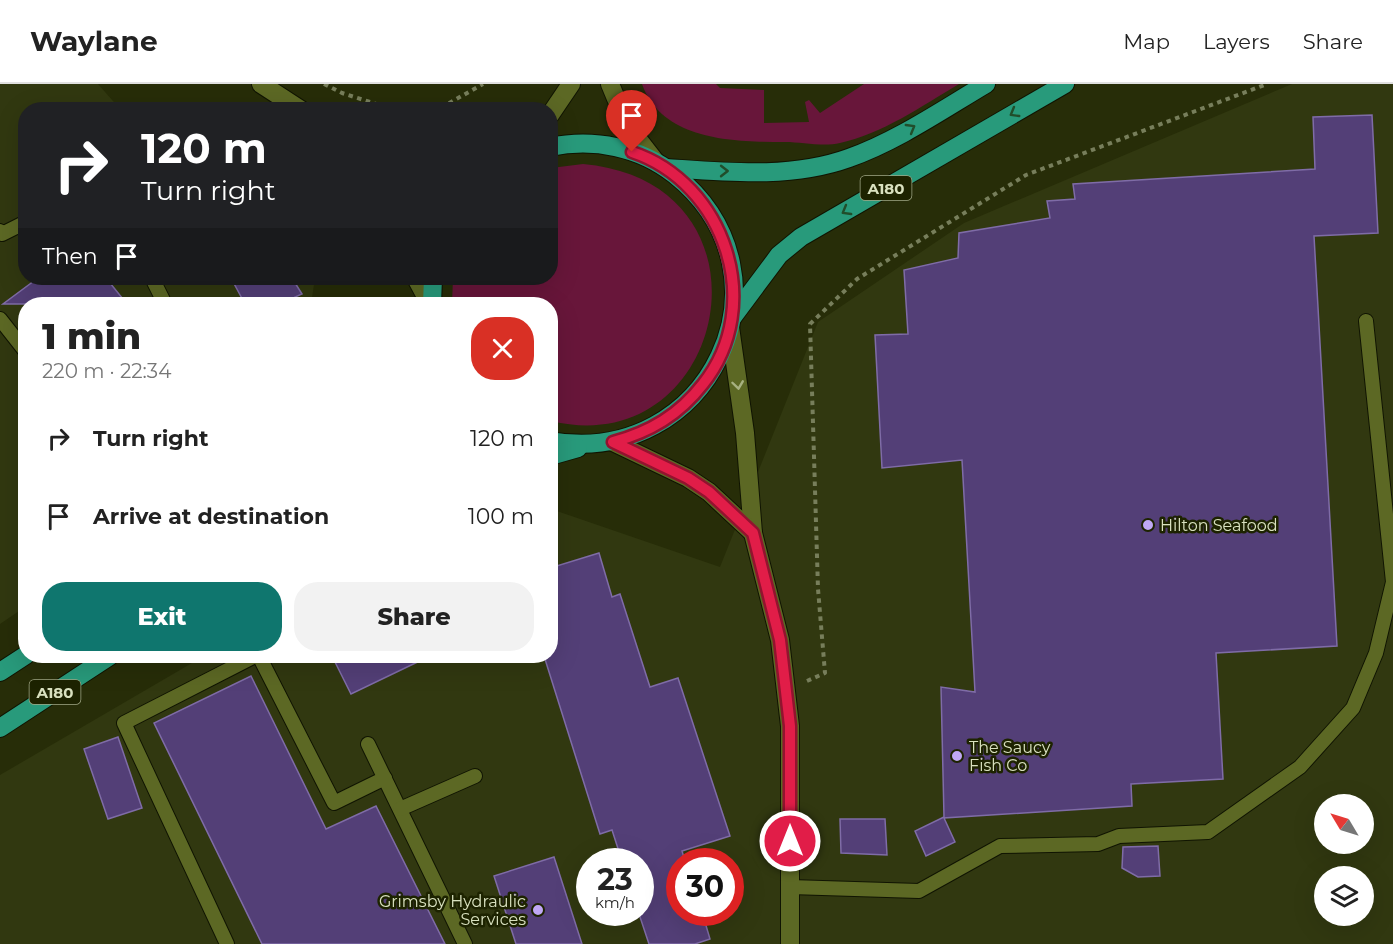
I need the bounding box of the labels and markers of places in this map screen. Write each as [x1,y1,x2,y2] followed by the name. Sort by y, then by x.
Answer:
[606,90,657,152] pin
[1160,516,1278,535] place label: Hilton Seafood
[1141,518,1155,532] marker: Hilton Seafood
[969,738,1051,775] place label: The Saucy Fish Co
[950,749,964,763] marker: The Saucy Fish Co
[379,892,526,929] place label: Grimsby Hydraulic Services
[531,903,545,917] marker: Grimsby Hydraulic Services

